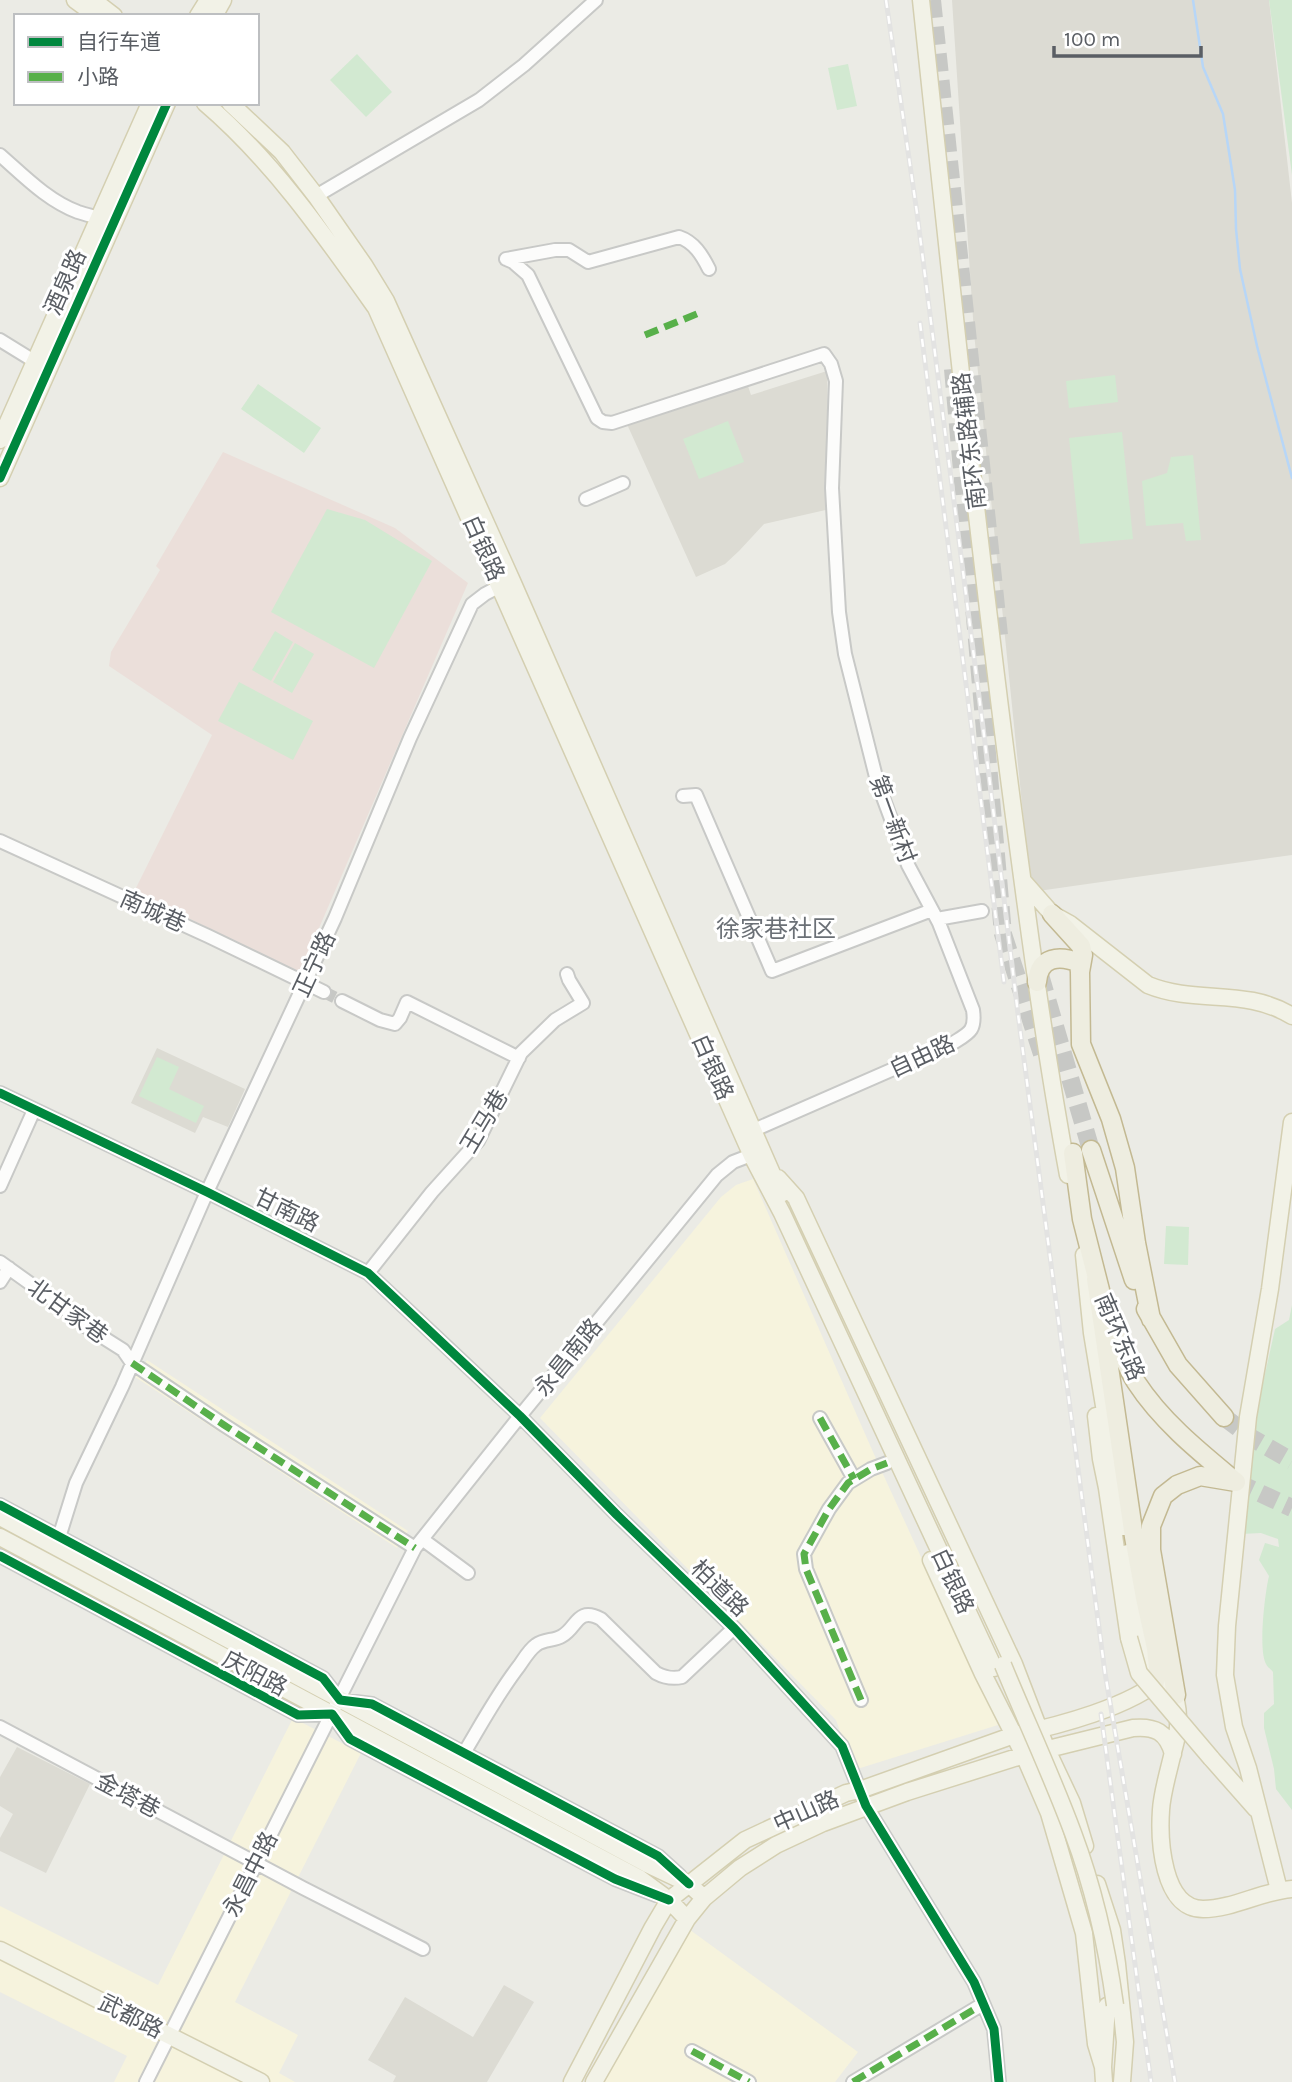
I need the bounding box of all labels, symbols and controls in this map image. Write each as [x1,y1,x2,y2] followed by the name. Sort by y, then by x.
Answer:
[14,14,259,105] legend
[1054,14,1201,58] scale bar
[1064,27,1121,51] text: 100 m
[77,30,161,54] text: 自行车道
[77,65,119,89] text: 小路
[39,245,92,319] street label: 酒泉路
[948,371,991,511] street label: 南环东路辅路
[457,511,510,585] street label: 白银路
[864,771,921,867] street label: 第一新村
[116,885,190,938] street label: 南城巷
[716,915,836,943] district label: 徐家巷社区
[288,927,341,1001] street label: 正宁路
[686,1030,739,1104] street label: 白银路
[885,1030,959,1083] street label: 自由路
[455,1085,514,1158] street label: 王马巷
[250,1183,324,1238] street label: 甘南路
[23,1273,113,1349] street label: 北甘家巷
[1089,1290,1150,1385] street label: 南环东路
[529,1313,608,1402] street label: 永昌南路
[926,1544,979,1618] street label: 白银路
[685,1555,754,1622] street label: 柏道路
[218,1645,292,1702] street label: 庆阳路
[91,1767,165,1824] street label: 金塔巷
[769,1785,843,1838] street label: 中山路
[218,1827,283,1921] street label: 永昌中路
[94,1989,168,2044] street label: 武都路

